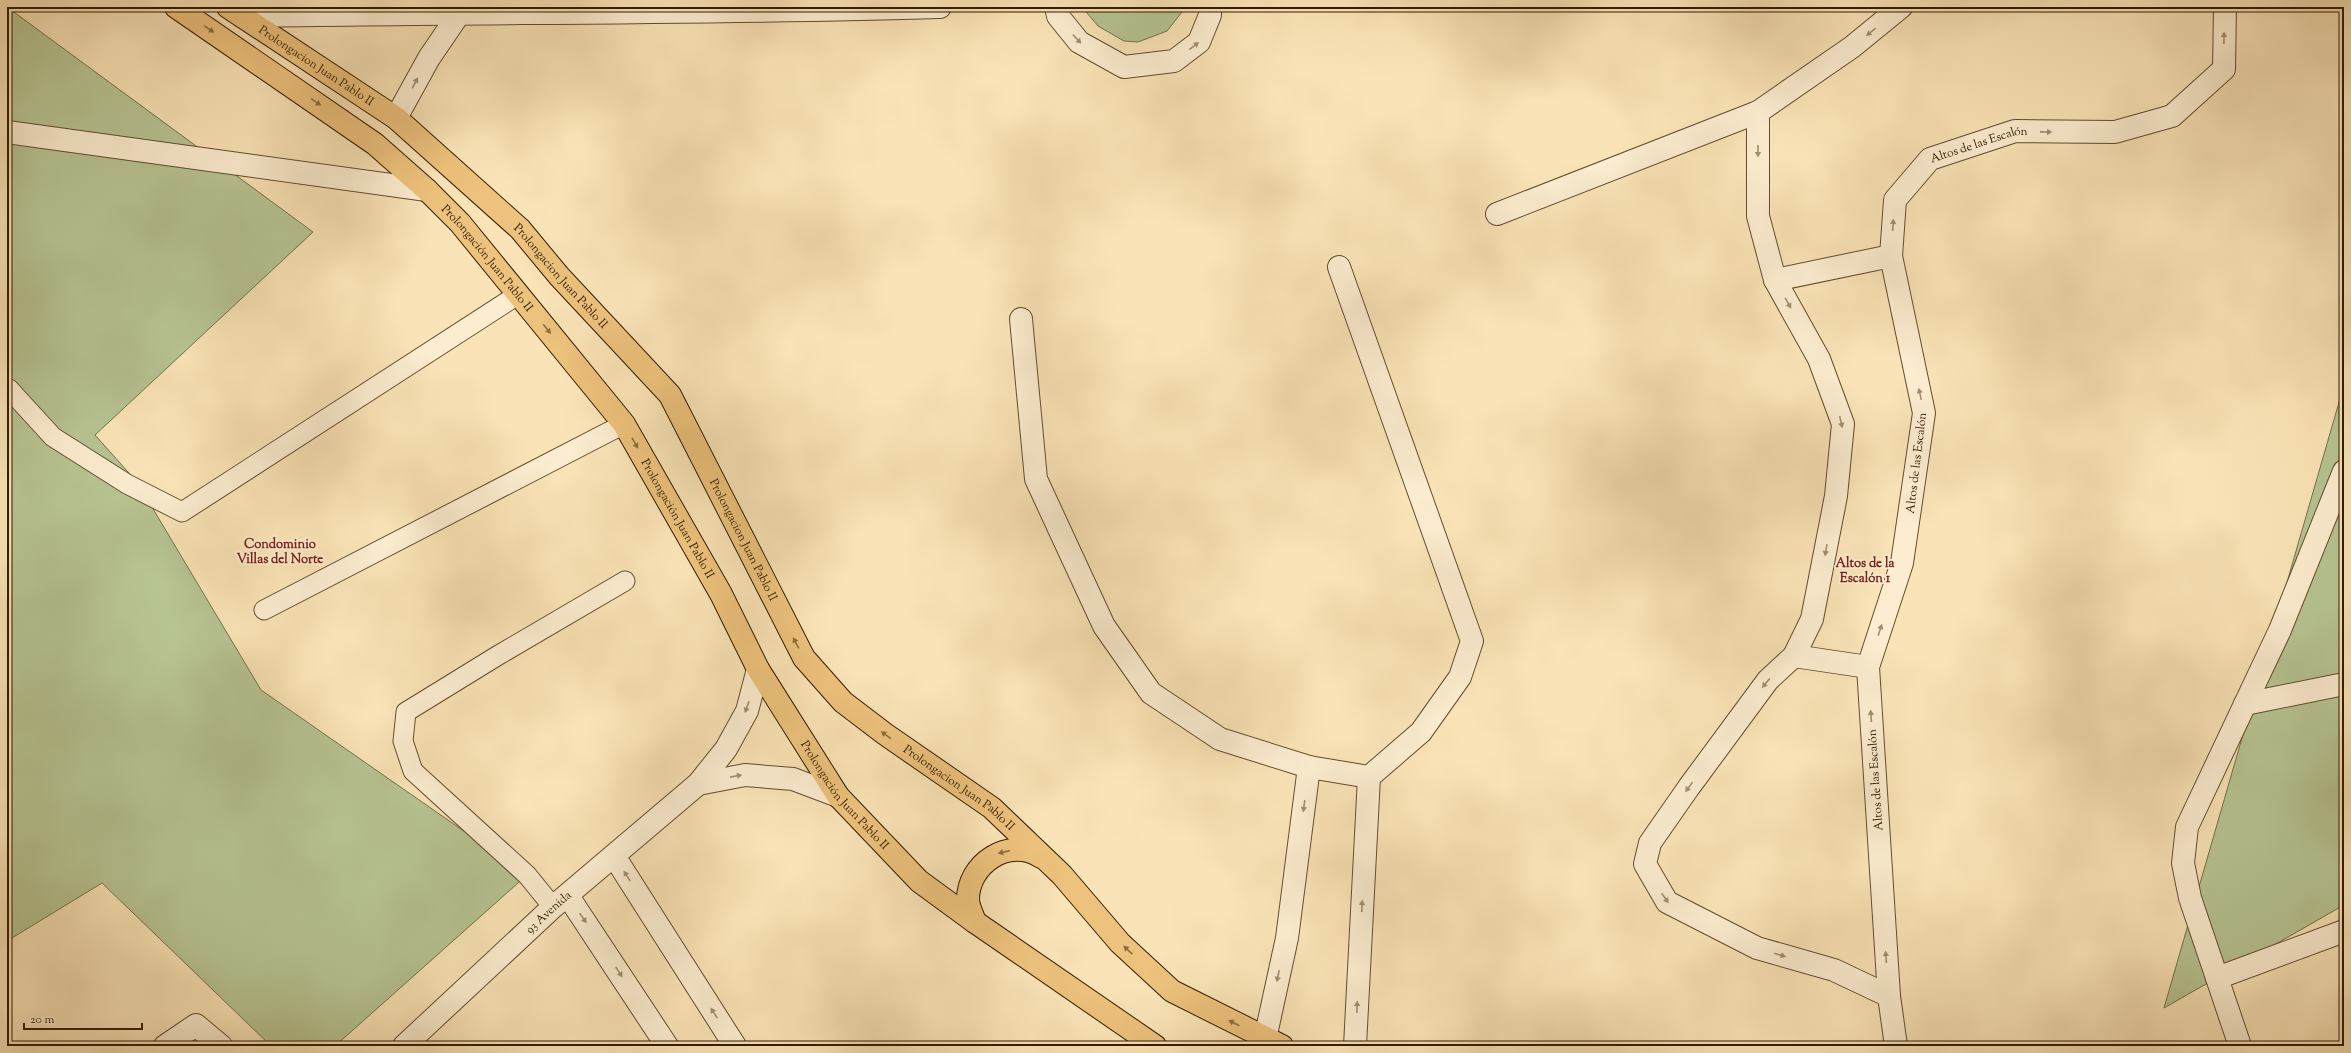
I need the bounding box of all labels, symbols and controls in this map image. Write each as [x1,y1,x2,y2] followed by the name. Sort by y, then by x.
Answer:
[255,22,377,111] street label: Prolongacion Juan Pablo II
[203,25,214,33] one-way arrow
[1866,27,1877,36] one-way arrow
[2221,31,2227,44] one-way arrow
[1072,34,1082,44] one-way arrow
[1188,42,1199,50] one-way arrow
[412,77,418,89] one-way arrow
[310,98,321,107] one-way arrow
[1928,123,2028,168] street label: Altos de las Escalón
[2040,129,2053,135] one-way arrow
[1755,145,1761,158] one-way arrow
[436,201,537,316] street label: Prolongación Juan Pablo II
[509,219,612,333] street label: Prolongacion Juan Pablo II
[1889,219,1896,231] one-way arrow
[1785,298,1791,309] one-way arrow
[543,324,552,335] one-way arrow
[1917,388,1923,400] one-way arrow
[1902,412,1932,515] street label: Altos de las Escalón
[1838,415,1844,428] one-way arrow
[631,437,638,449] one-way arrow
[636,456,718,582] street label: Prolongación Juan Pablo II
[704,476,782,604] street label: Prolongacion Juan Pablo II
[237,536,323,569] district label: Condominio Villas del Norte
[1823,544,1829,556] one-way arrow
[1835,555,1895,588] district label: Altos de la Escalón 1
[1877,624,1883,636] one-way arrow
[793,637,799,649] one-way arrow
[1762,677,1771,688] one-way arrow
[744,701,750,713] one-way arrow
[1867,710,1874,722] one-way arrow
[1863,729,1889,831] street label: Altos de las Escalón
[880,731,891,739] one-way arrow
[795,737,893,854] street label: Prolongación Juan Pablo II
[899,741,1019,835] street label: Prolongacion Juan Pablo II
[730,773,743,779] one-way arrow
[1685,782,1693,792] one-way arrow
[1301,800,1307,812] one-way arrow
[997,850,1010,856] one-way arrow
[623,870,630,882] one-way arrow
[522,887,576,938] street label: 93 Avenida
[1661,892,1669,903] one-way arrow
[1359,899,1365,912] one-way arrow
[579,912,587,923] one-way arrow
[1123,945,1133,955] one-way arrow
[1883,951,1890,963] one-way arrow
[1774,952,1786,958] one-way arrow
[616,966,623,978] one-way arrow
[1275,970,1281,982] one-way arrow
[1354,1000,1360,1013] one-way arrow
[24,1005,142,1031] scale bar
[710,1008,718,1018] one-way arrow
[30,1011,55,1029] text: 20 m
[1229,1020,1240,1026] one-way arrow

